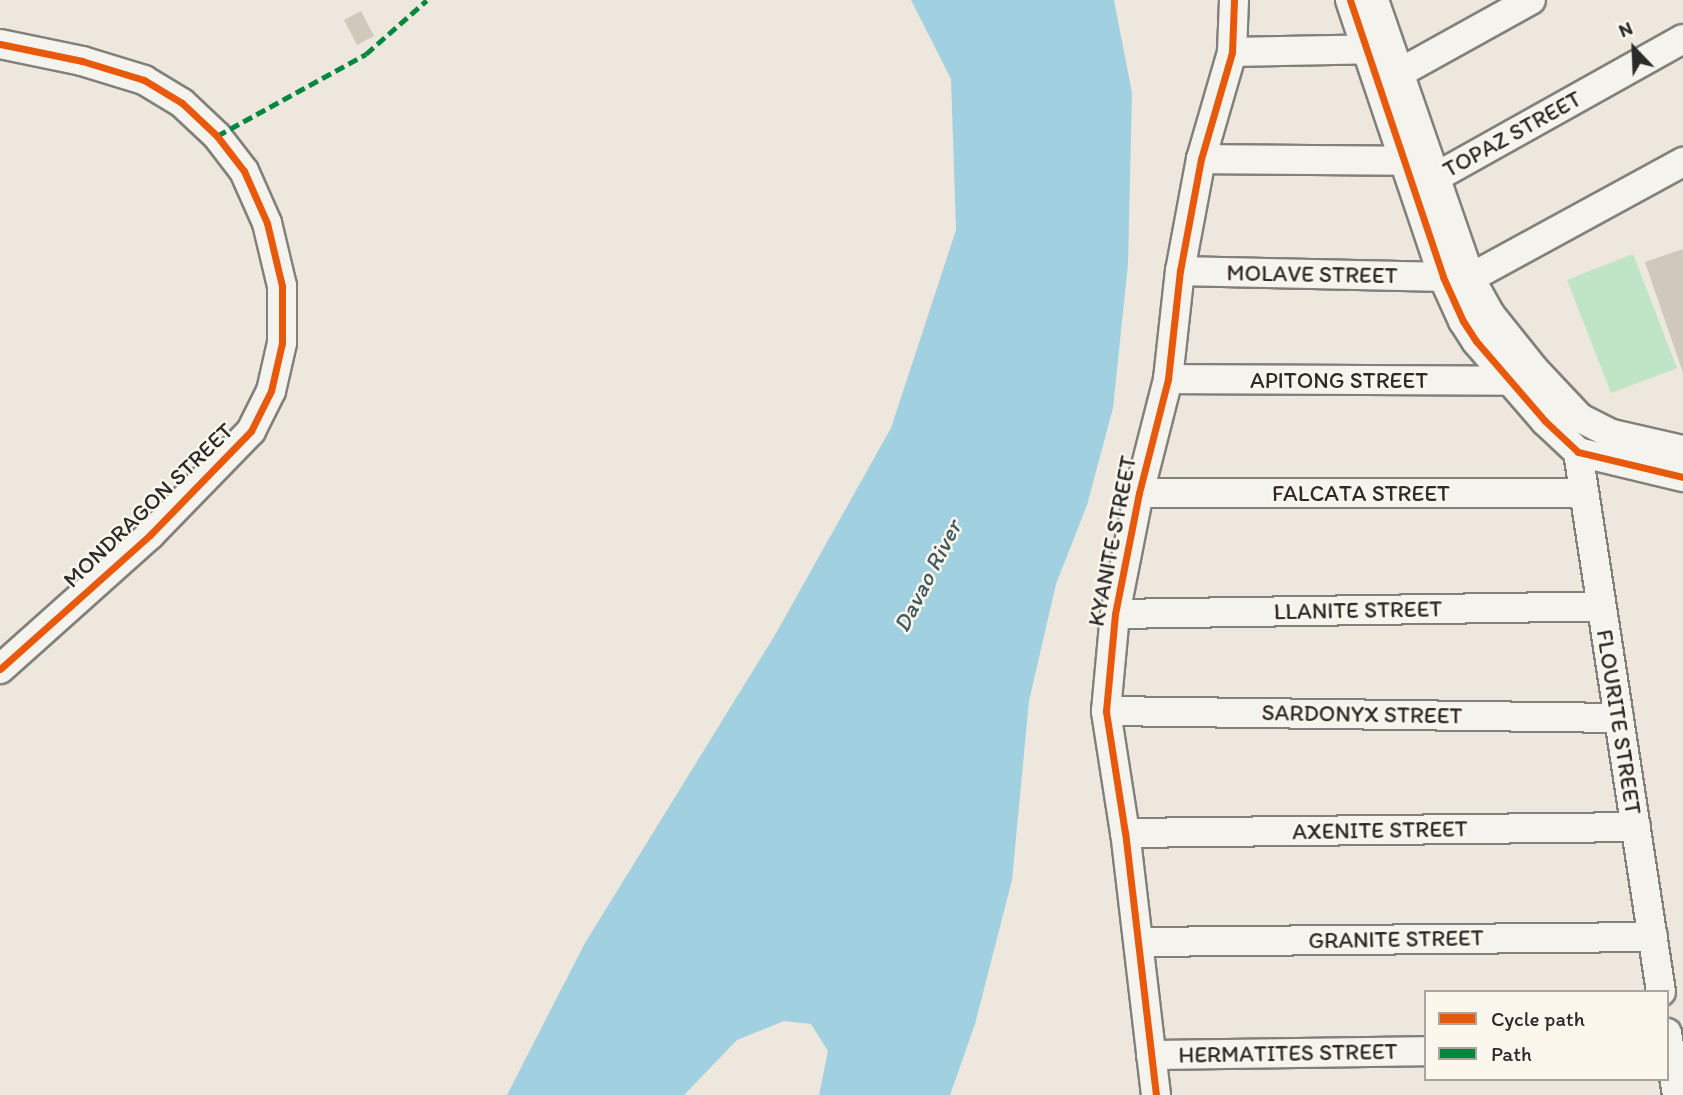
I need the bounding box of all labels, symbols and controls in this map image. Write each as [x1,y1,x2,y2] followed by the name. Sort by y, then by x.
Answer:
[1599,14,1669,84] north arrow
[1615,16,1636,42] text: N
[1438,85,1586,183] street label: TOPAZ STREET
[1226,259,1398,289] street label: MOLAVE STREET
[1250,366,1428,394] street label: APITONG STREET
[57,417,239,593] street label: MONDRAGON STREET
[1082,453,1142,629] street label: KYANITE STREET
[1272,479,1450,507] street label: FALCATA STREET
[887,516,967,636] water label: Davao River
[1273,595,1443,625] street label: LLANITE STREET
[1591,627,1647,817] street label: FLOURITE STREET
[1261,698,1463,730] street label: SARDONYX STREET
[1292,815,1468,845] street label: AXENITE STREET
[1308,924,1484,954] street label: GRANITE STREET
[1424,990,1669,1081] legend
[1491,1006,1585,1031] text: Cycle path
[1178,1037,1398,1069] street label: HERMATITES STREET
[1491,1041,1532,1066] text: Path

